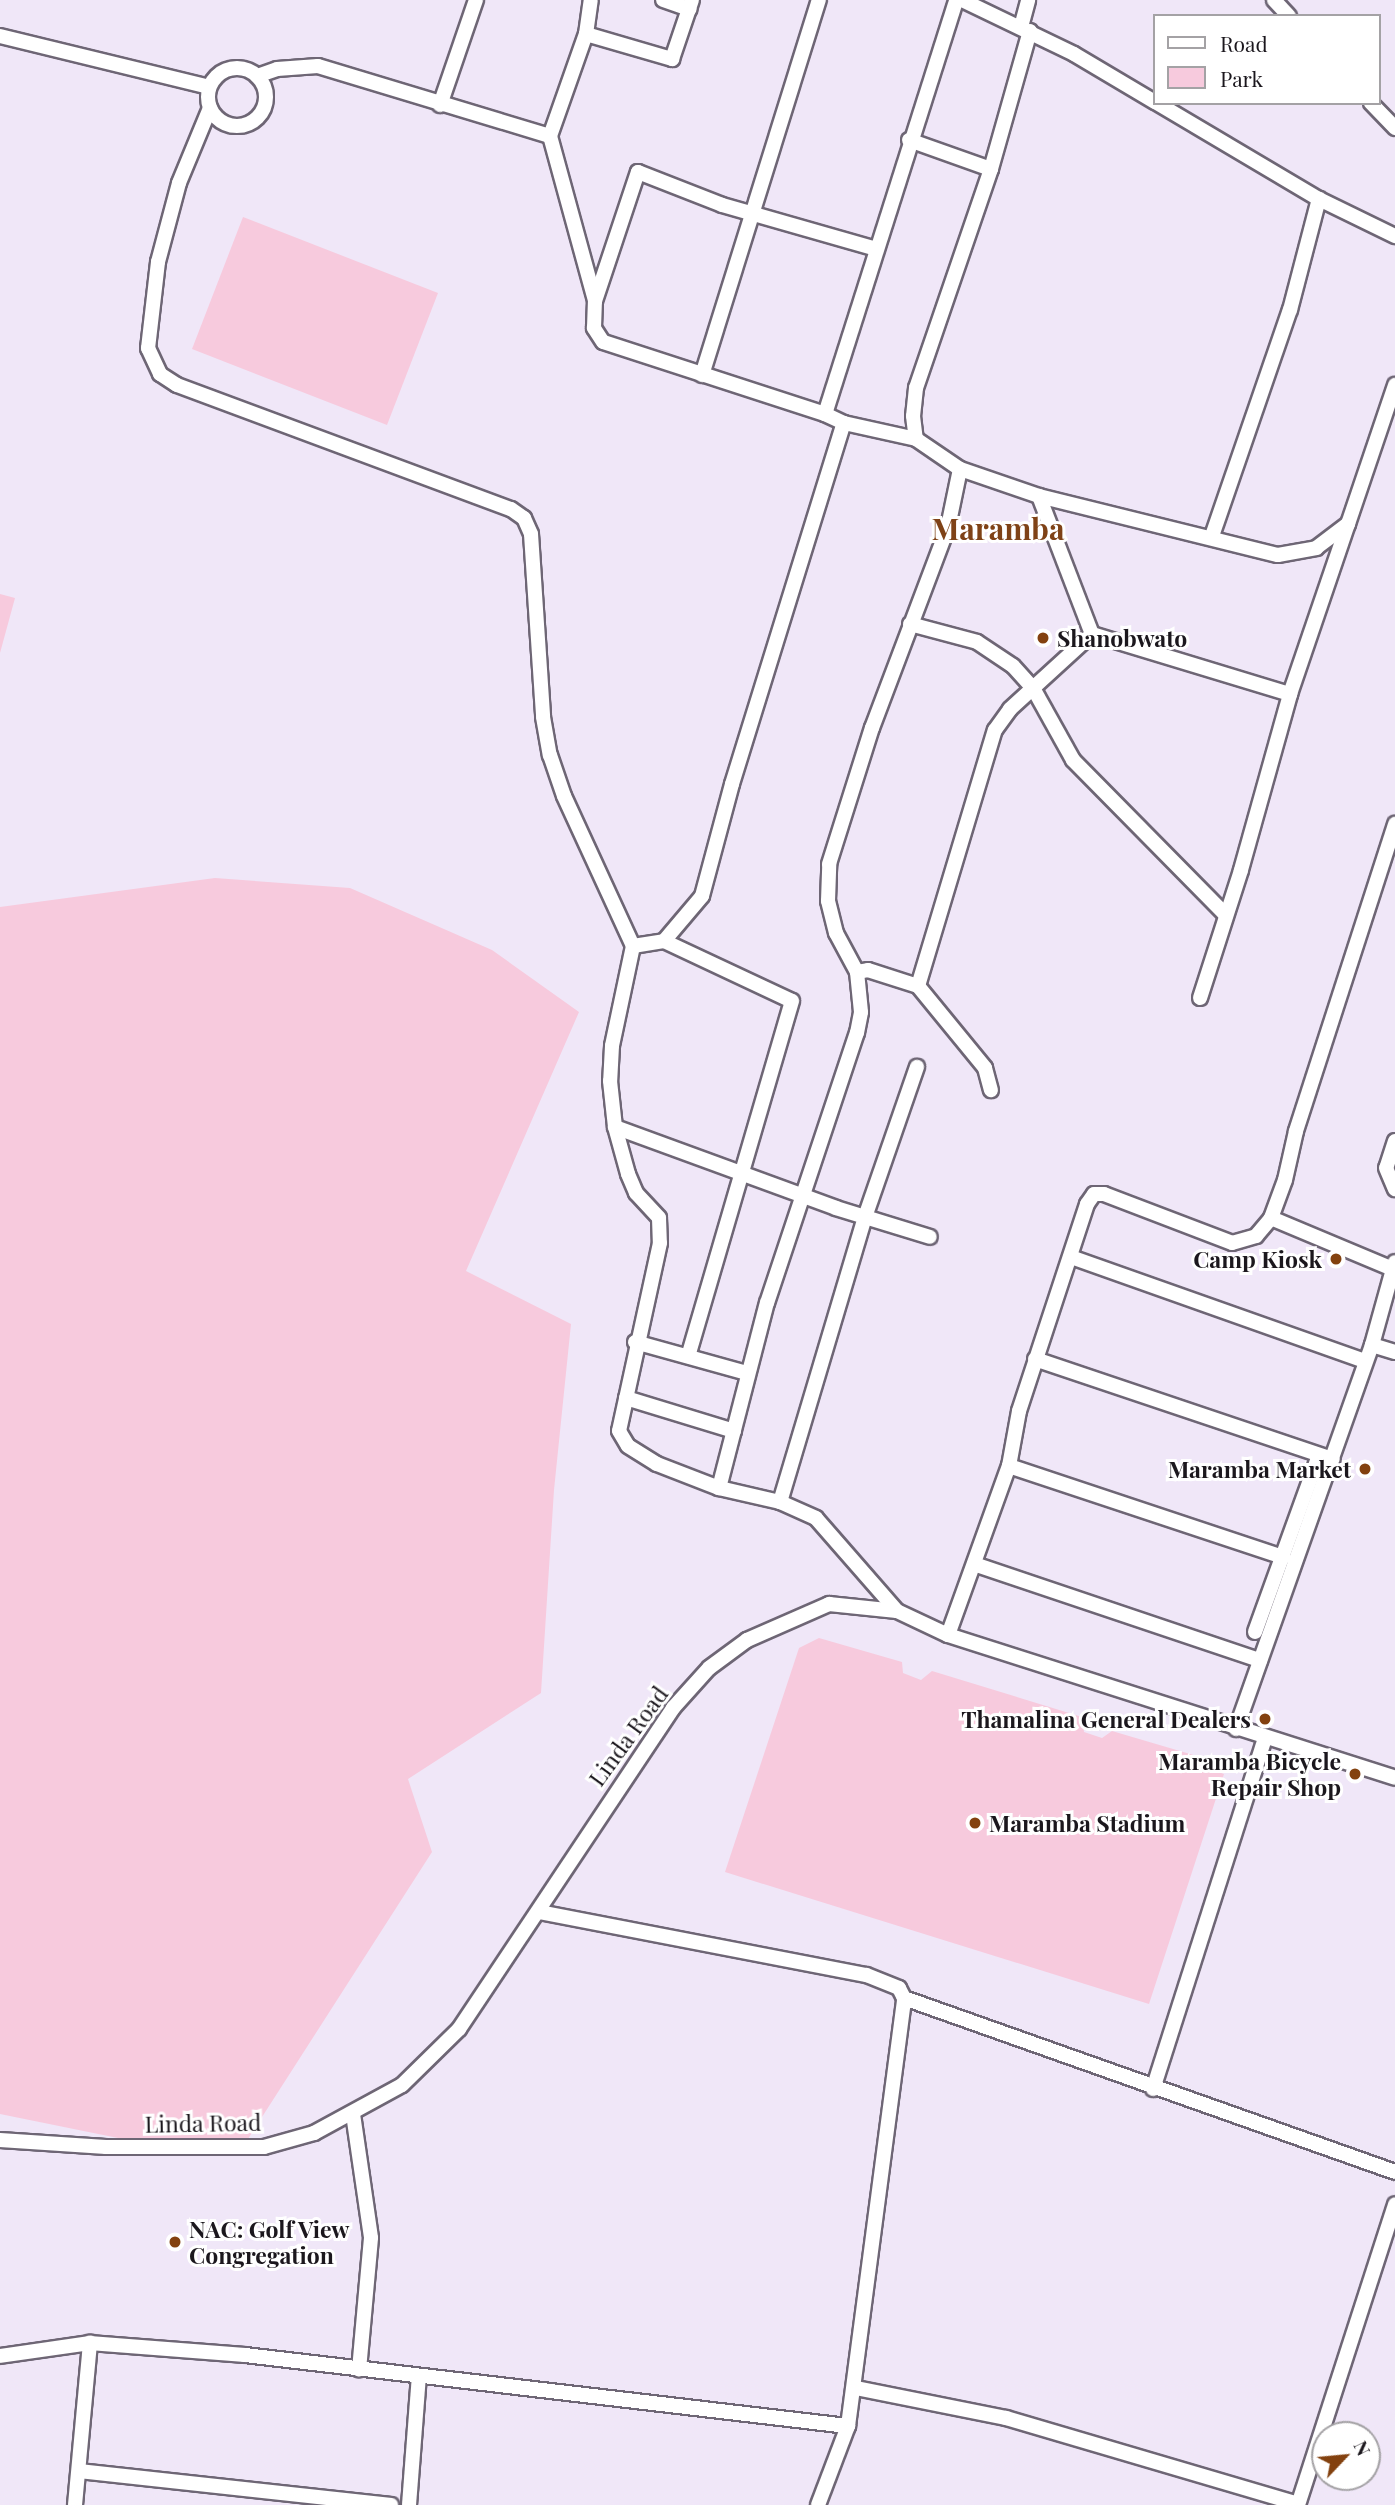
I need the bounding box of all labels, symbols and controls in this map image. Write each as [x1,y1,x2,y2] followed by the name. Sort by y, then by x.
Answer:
[1154,14,1381,105] legend
[1220,29,1268,57] text: Road
[1220,64,1263,92] text: Park
[932,510,1064,546] district label: Maramba
[1057,624,1187,652] place label: Shanobwato
[1035,630,1051,646] marker: Shanobwato
[1193,1245,1322,1273] place label: Camp Kiosk
[1328,1251,1344,1267] marker: Camp Kiosk
[1168,1455,1351,1483] place label: Maramba Market
[1357,1461,1373,1477] marker: Maramba Market
[582,1681,674,1791] street label: Linda Road
[961,1705,1251,1733] place label: Thamalina General Dealers
[1257,1711,1273,1727] marker: Thamalina General Dealers
[1158,1747,1341,1801] place label: Maramba Bicycle Repair Shop
[1347,1766,1363,1782] marker: Maramba Bicycle Repair Shop
[989,1809,1186,1837] place label: Maramba Stadium
[967,1815,983,1831] marker: Maramba Stadium
[144,2108,262,2138] street label: Linda Road
[189,2215,350,2269] place label: NAC: Golf View Congregation
[167,2234,183,2250] marker: NAC: Golf View Congregation
[1311,2421,1381,2491] north arrow
[1348,2436,1378,2460] text: N

